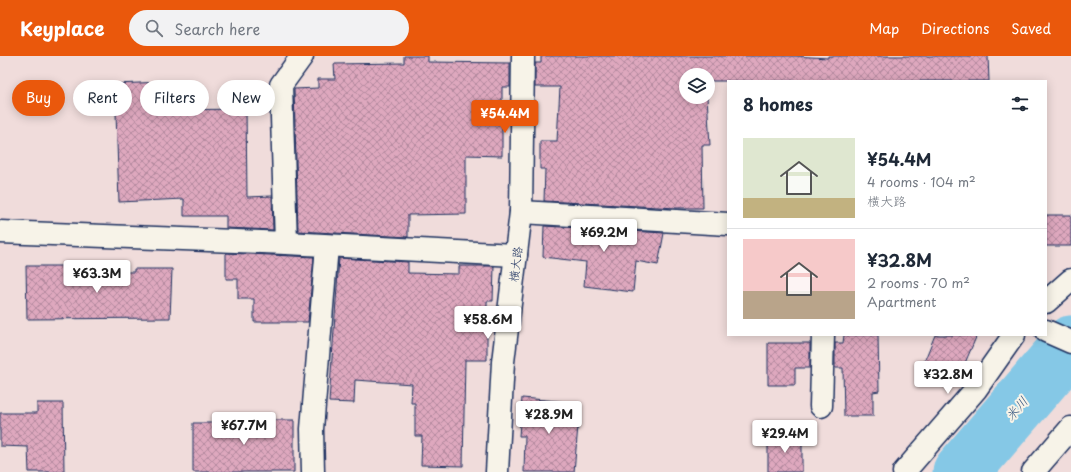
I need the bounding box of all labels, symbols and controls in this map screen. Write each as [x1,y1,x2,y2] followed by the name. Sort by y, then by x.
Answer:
[129,10,409,46] search box
[20,14,105,42] text: Keyplace
[143,17,165,39] icon: search
[175,17,260,40] text: Search here
[869,18,899,39] text: Map
[921,18,989,39] text: Directions
[1011,18,1051,39] text: Saved
[679,68,715,104] map controls
[679,68,715,104] button: layers
[12,80,65,116] chip: Buy
[73,80,132,116] chip: Rent
[140,80,209,116] chip: Filters
[217,80,275,116] chip: New
[743,91,813,117] text: 8 homes
[1009,93,1031,115] icon: filters
[472,100,538,134] pin: ¥54.4M
[480,103,530,122] text: ¥54.4M
[867,146,931,172] text: ¥54.4M
[775,154,823,202] icon: home
[867,172,976,191] text: 4 rooms · 104 m²
[867,191,906,210] text: 横大路
[571,219,637,253] pin: ¥69.2M
[580,222,628,241] text: ¥69.2M
[504,245,526,283] street label: 横大路
[867,247,932,273] text: ¥32.8M
[775,255,823,303] icon: home
[64,260,130,294] pin: ¥63.3M
[72,263,122,282] text: ¥63.3M
[867,273,970,292] text: 2 rooms · 70 m²
[867,292,936,311] text: Apartment
[455,306,521,340] pin: ¥58.6M
[463,309,513,328] text: ¥58.6M
[915,361,981,395] pin: ¥32.8M
[923,364,973,383] text: ¥32.8M
[1000,392,1032,424] water label: 米川
[516,401,582,435] pin: ¥28.9M
[525,404,573,423] text: ¥28.9M
[211,412,277,446] pin: ¥67.7M
[221,415,267,434] text: ¥67.7M
[752,420,818,454] pin: ¥29.4M
[761,423,809,442] text: ¥29.4M

